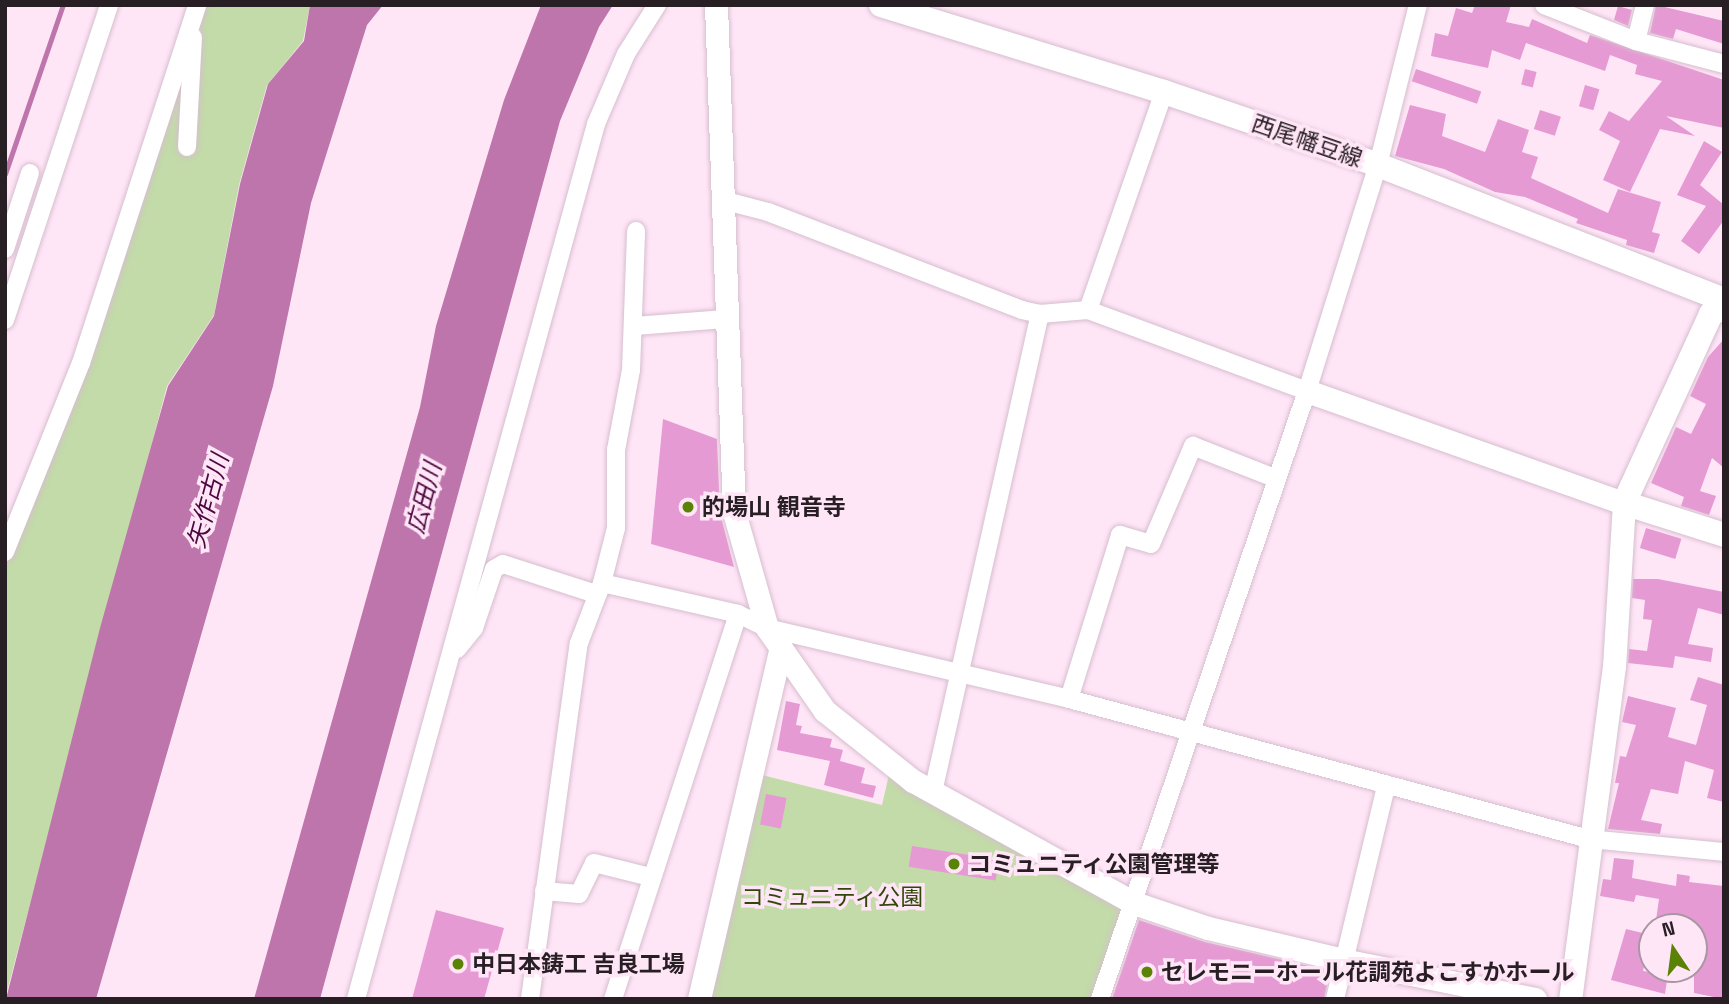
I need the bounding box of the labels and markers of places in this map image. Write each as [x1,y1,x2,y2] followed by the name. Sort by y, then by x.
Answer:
[702,493,846,521] place label: 的場山 観音寺
[680,499,696,515] marker: 的場山 観音寺
[968,850,1221,878] place label: コミュニティ公園管理等
[946,856,962,872] marker: コミュニティ公園管理等
[472,950,685,978] place label: 中日本鋳工 吉良工場
[450,956,466,972] marker: 中日本鋳工 吉良工場
[1161,958,1575,986] place label: セレモニーホール花調苑よこすかホール
[1139,964,1155,980] marker: セレモニーホール花調苑よこすかホール

